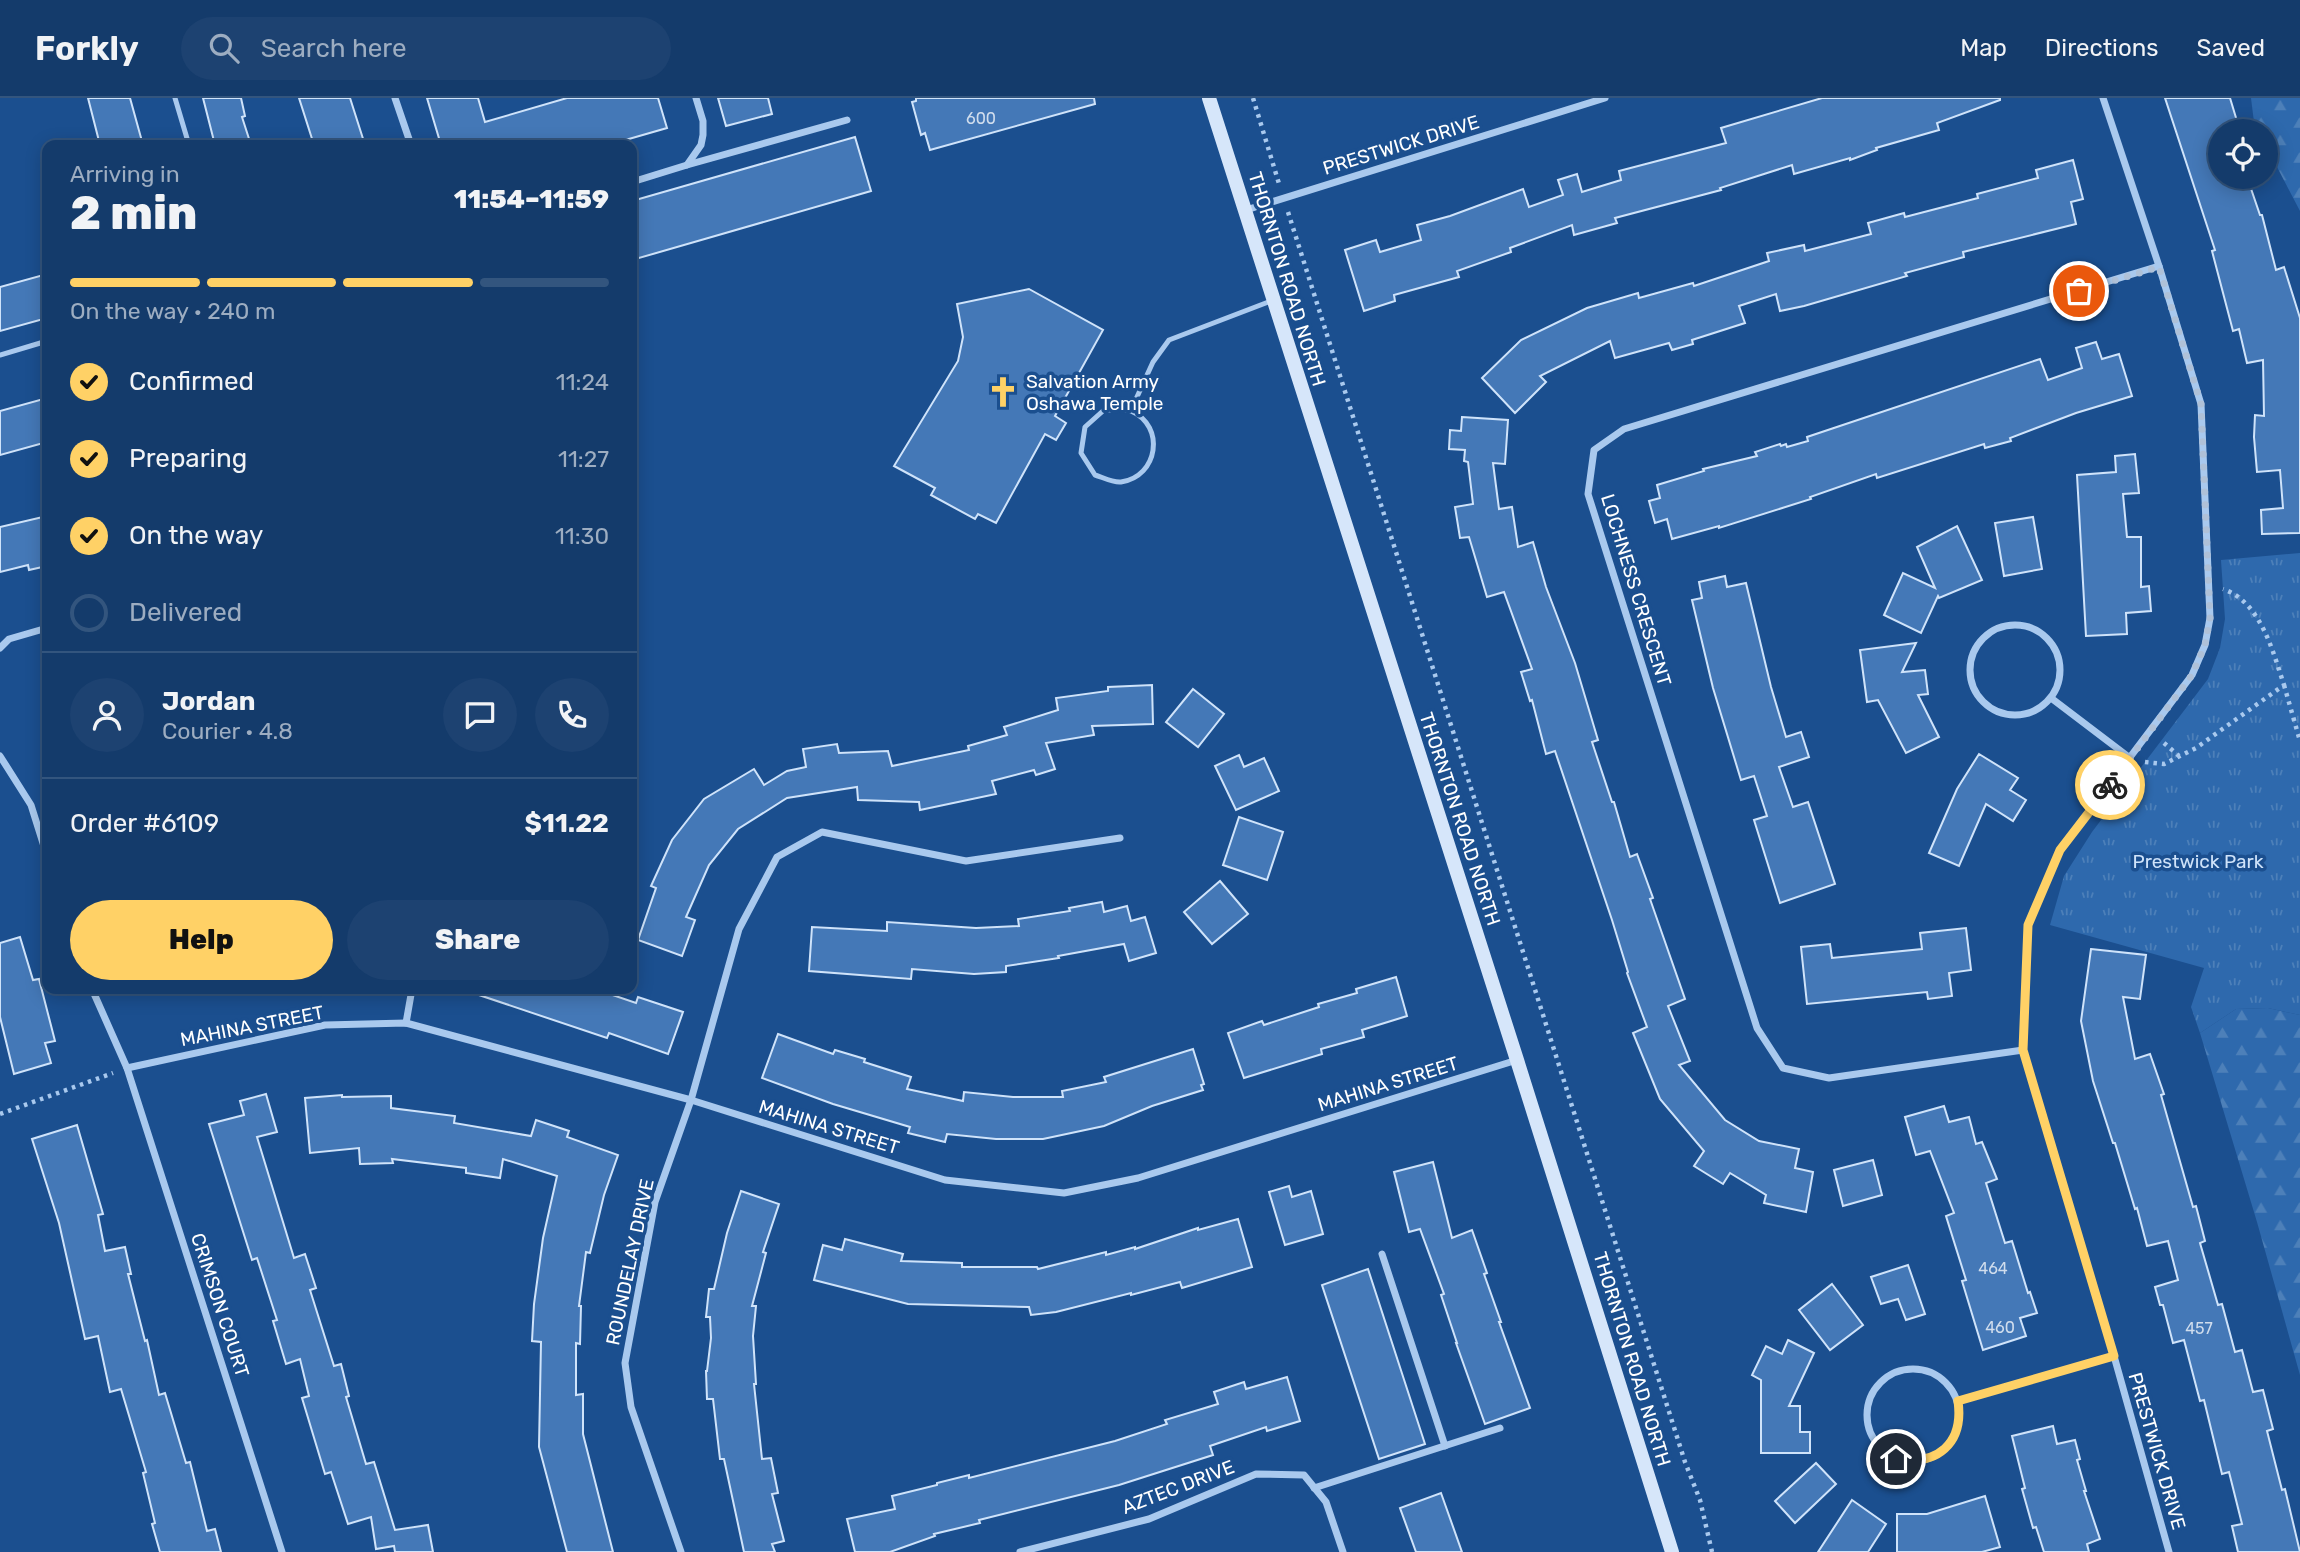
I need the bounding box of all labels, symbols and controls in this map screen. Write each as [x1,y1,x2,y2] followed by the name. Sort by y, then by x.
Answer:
[181,17,671,80] search box
[35,29,139,68] text: Forkly
[205,29,243,67] icon: search
[261,33,407,64] text: Search here
[1960,34,2007,62] text: Map
[2045,34,2158,62] text: Directions
[2196,34,2265,62] text: Saved
[966,109,996,128] house number: 600
[1320,110,1482,180] street label: PRESTWICK DRIVE
[2208,119,2278,189] map controls
[2208,119,2278,189] button: locate
[70,160,180,188] text: Arriving in
[1243,169,1331,389] street label: THORNTON ROAD NORTH
[454,184,609,215] text: 11:54–11:59
[70,186,197,241] text: 2 min
[2049,261,2109,321] pin
[2060,272,2098,310] icon: bag
[70,297,275,325] text: On the way · 240 m
[70,363,108,401] icon: check
[129,366,254,397] text: Confirmed
[556,368,609,396] text: 11:24
[1026,370,1163,415] place label: Salvation Army Oshawa Temple
[986,375,1020,409] church icon: Salvation Army Oshawa Temple
[70,440,108,478] icon: check
[129,443,247,474] text: Preparing
[558,445,609,473] text: 11:27
[1596,491,1676,689] street label: LOCHNESS CRESCENT
[70,517,108,555] icon: check
[129,520,263,551] text: On the way
[555,522,609,550] text: 11:30
[129,597,242,628] text: Delivered
[70,678,144,752] button: person
[443,678,517,752] button: chat
[535,678,609,752] button: phone
[162,686,255,717] text: Jordan
[1415,709,1505,929] street label: THORNTON ROAD NORTH
[162,717,293,745] text: Courier · 4.8
[2075,750,2145,820] courier
[2091,766,2129,804] icon: bike
[70,808,219,839] text: Order #6109
[525,808,609,839] text: $11.22
[2132,850,2264,873] park label: Prestwick Park
[70,900,333,980] button: Help
[347,900,609,980] button: Share
[178,1001,326,1051] street label: MAHINA STREET
[1315,1052,1461,1116] street label: MAHINA STREET
[756,1095,902,1159] street label: MAHINA STREET
[601,1177,659,1347] street label: ROUNDELAY DRIVE
[186,1230,254,1380] street label: CRIMSON COURT
[1588,1249,1676,1469] street label: THORNTON ROAD NORTH
[1978,1259,2008,1278] house number: 464
[1985,1318,2015,1337] house number: 460
[2185,1319,2213,1338] house number: 457
[2124,1370,2190,1532] street label: PRESTWICK DRIVE
[1866,1429,1926,1489] pin
[1877,1440,1915,1478] icon: home
[1119,1455,1237,1519] street label: AZTEC DRIVE

